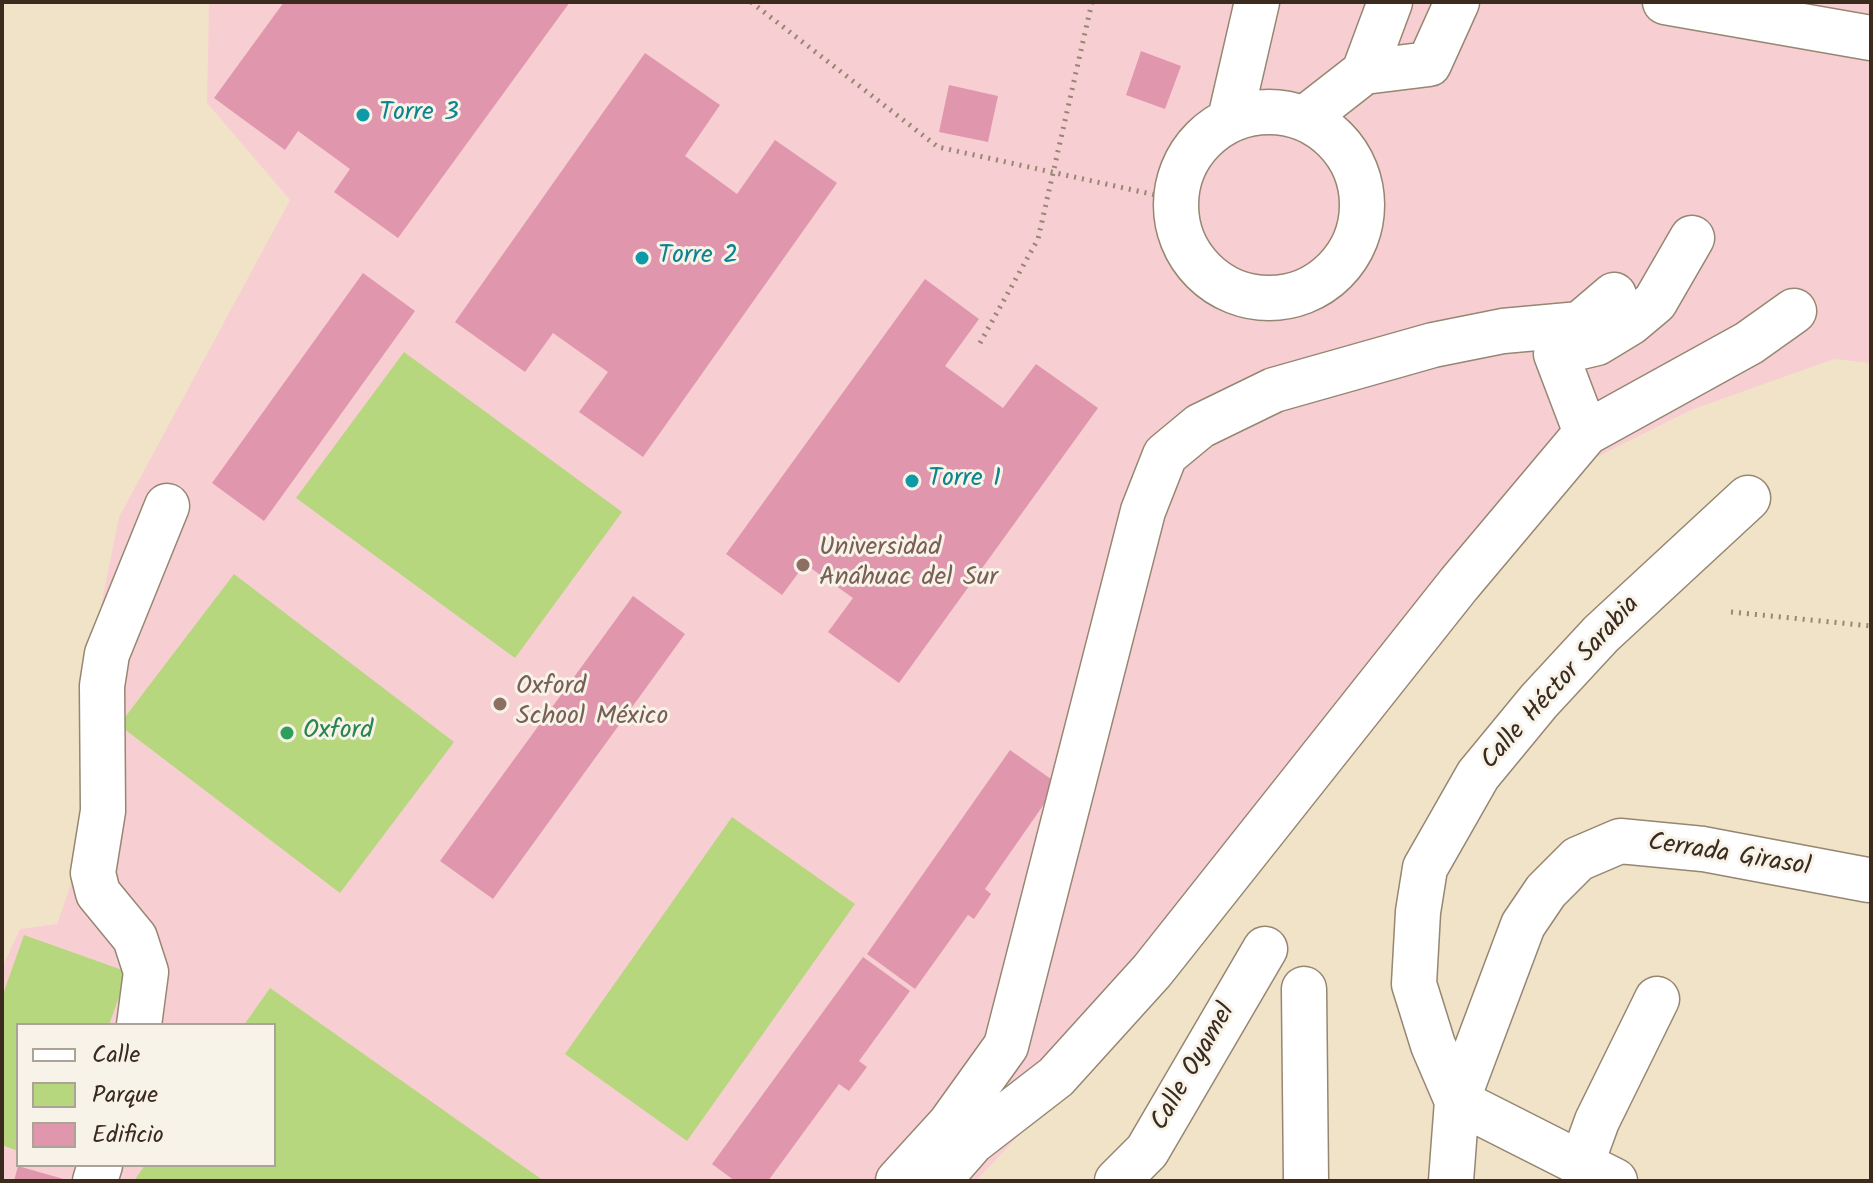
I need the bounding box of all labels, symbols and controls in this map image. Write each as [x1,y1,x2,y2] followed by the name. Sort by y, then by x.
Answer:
[379,99,459,131] place label: Torre 3
[354,106,372,124] marker: Torre 3
[658,242,738,274] place label: Torre 2
[633,249,651,267] marker: Torre 2
[928,465,1001,497] place label: Torre 1
[903,472,921,490] marker: Torre 1
[819,534,998,596] place label: Universidad Anáhuac del Sur
[794,556,812,574] marker: Universidad Anáhuac del Sur
[1476,591,1648,777] street label: Calle Héctor Sarabia
[516,673,668,734] place label: Oxford School México
[491,695,509,713] marker: Oxford School México
[303,717,373,749] place label: Oxford
[278,724,296,742] marker: Oxford
[1645,829,1813,885] street label: Cerrada Girasol
[1146,999,1244,1137] street label: Calle Oyamel
[16,1023,276,1167] legend
[92,1036,140,1075] text: Calle
[92,1076,158,1115] text: Parque
[92,1116,164,1155] text: Edificio

